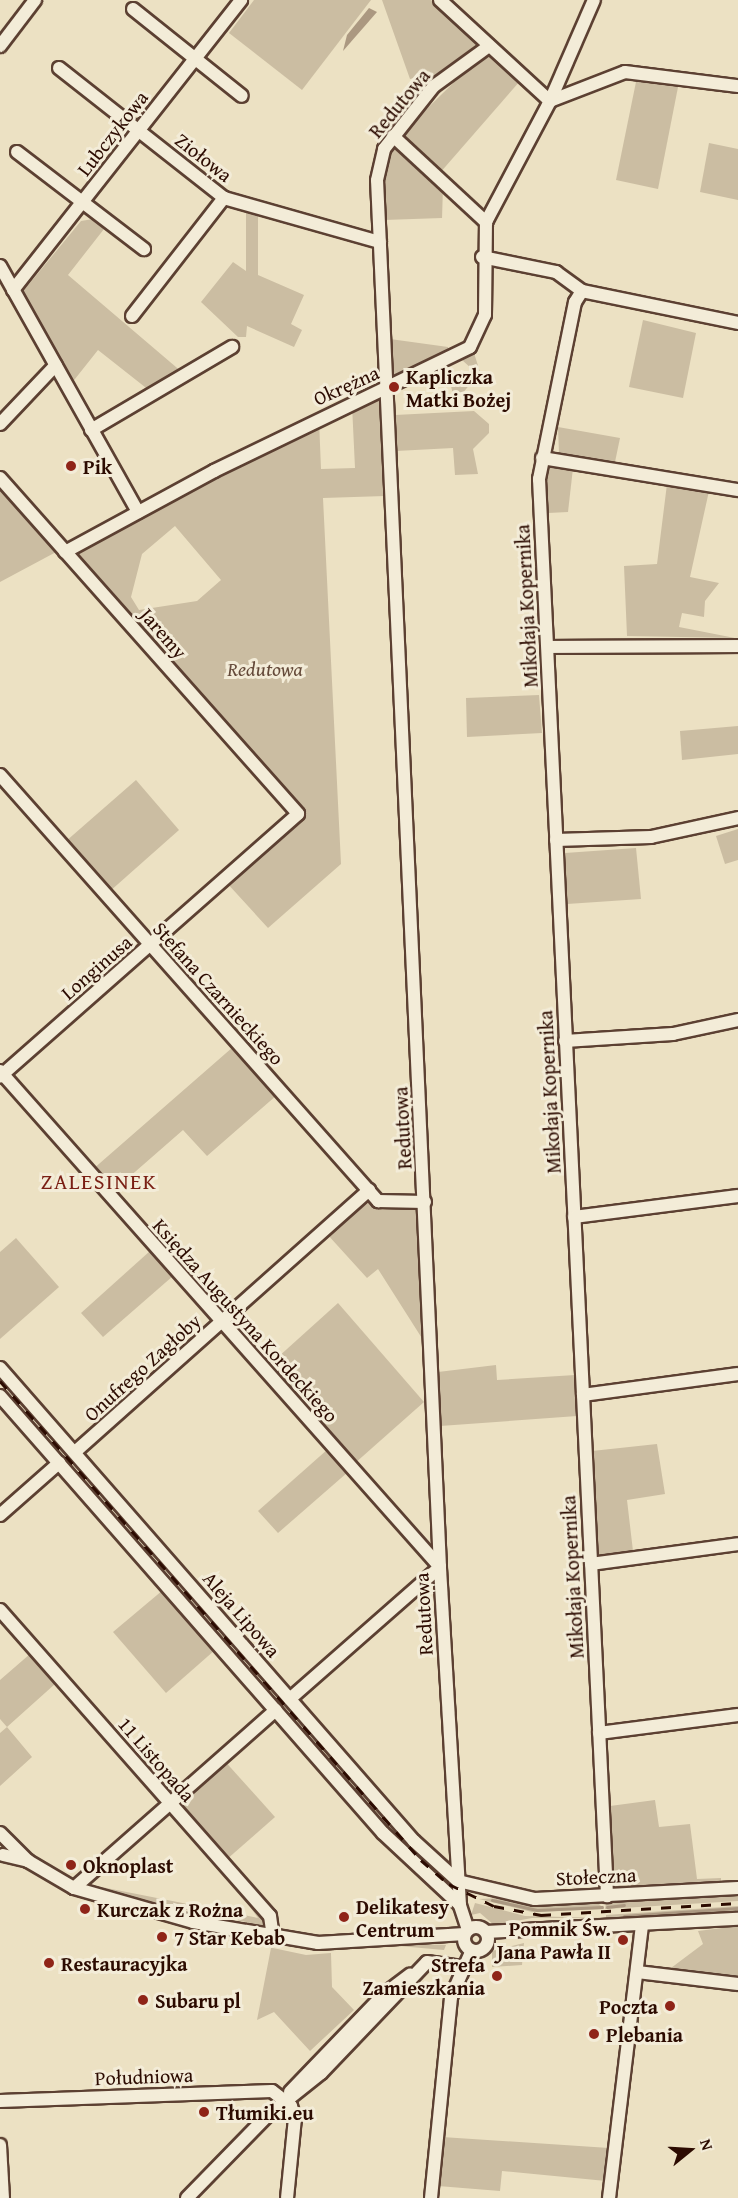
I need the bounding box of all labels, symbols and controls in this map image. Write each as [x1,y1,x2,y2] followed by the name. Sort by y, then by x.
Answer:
[363,64,435,142] street label: Redutowa
[71,86,153,180] street label: Lubczykowa
[171,127,237,187] street label: Ziołowa
[309,360,383,410] street label: Okrężna
[406,364,511,411] place label: Kapliczka Matki Bożej
[387,380,401,394] marker: Kapliczka Matki Bożej
[83,454,112,478] place label: Pik
[64,459,78,473] marker: Pik
[510,524,542,688] street label: Mikołaja Kopernika
[135,603,193,663] street label: Jaremy
[227,656,303,680] park label: Redutowa
[148,916,290,1070] street label: Stefana Czarnieckiego
[56,930,136,1004] street label: Longinusa
[533,1010,565,1174] street label: Mikołaja Kopernika
[388,1086,416,1170] street label: Redutowa
[41,1169,157,1195] district label: ZALESINEK
[148,1213,344,1427] street label: Księdza Augustyna Kordeckiego
[79,1308,205,1426] street label: Onufrego Zagłoby
[556,1495,588,1659] street label: Mikołaja Kopernika
[198,1566,286,1662] street label: Aleja Lipowa
[409,1572,437,1656] street label: Redutowa
[114,1712,200,1806] street label: 11 Listopada
[83,1853,173,1877] place label: Oknoplast
[64,1858,78,1872] marker: Oknoplast
[555,1862,637,1890] street label: Stołeczna
[356,1894,449,1941] place label: Delikatesy Centrum
[97,1897,243,1921] place label: Kurczak z Rożna
[78,1902,92,1916] marker: Kurczak z Rożna
[337,1910,351,1924] marker: Delikatesy Centrum
[497,1916,611,1963] place label: Pomnik Św. Jana Pawła II
[174,1925,285,1949] place label: 7 Star Kebab
[155,1930,169,1944] marker: 7 Star Kebab
[616,1933,630,1947] marker: Pomnik Św. Jana Pawła II
[61,1951,187,1975] place label: Restauracyjka
[363,1952,485,1999] place label: Strefa Zamieszkania
[42,1956,56,1970] marker: Restauracyjka
[490,1969,504,1983] marker: Strefa Zamieszkania
[155,1988,241,2012] place label: Subaru pl
[136,1993,150,2007] marker: Subaru pl
[599,1994,658,2018] place label: Poczta
[663,1999,677,2013] marker: Poczta
[606,2022,683,2046] place label: Plebania
[587,2027,601,2041] marker: Plebania
[94,2062,194,2090] street label: Południowa
[216,2100,314,2124] place label: Tłumiki.eu
[197,2105,211,2119] marker: Tłumiki.eu
[660,2120,720,2180] north arrow
[694,2136,720,2153] text: N

